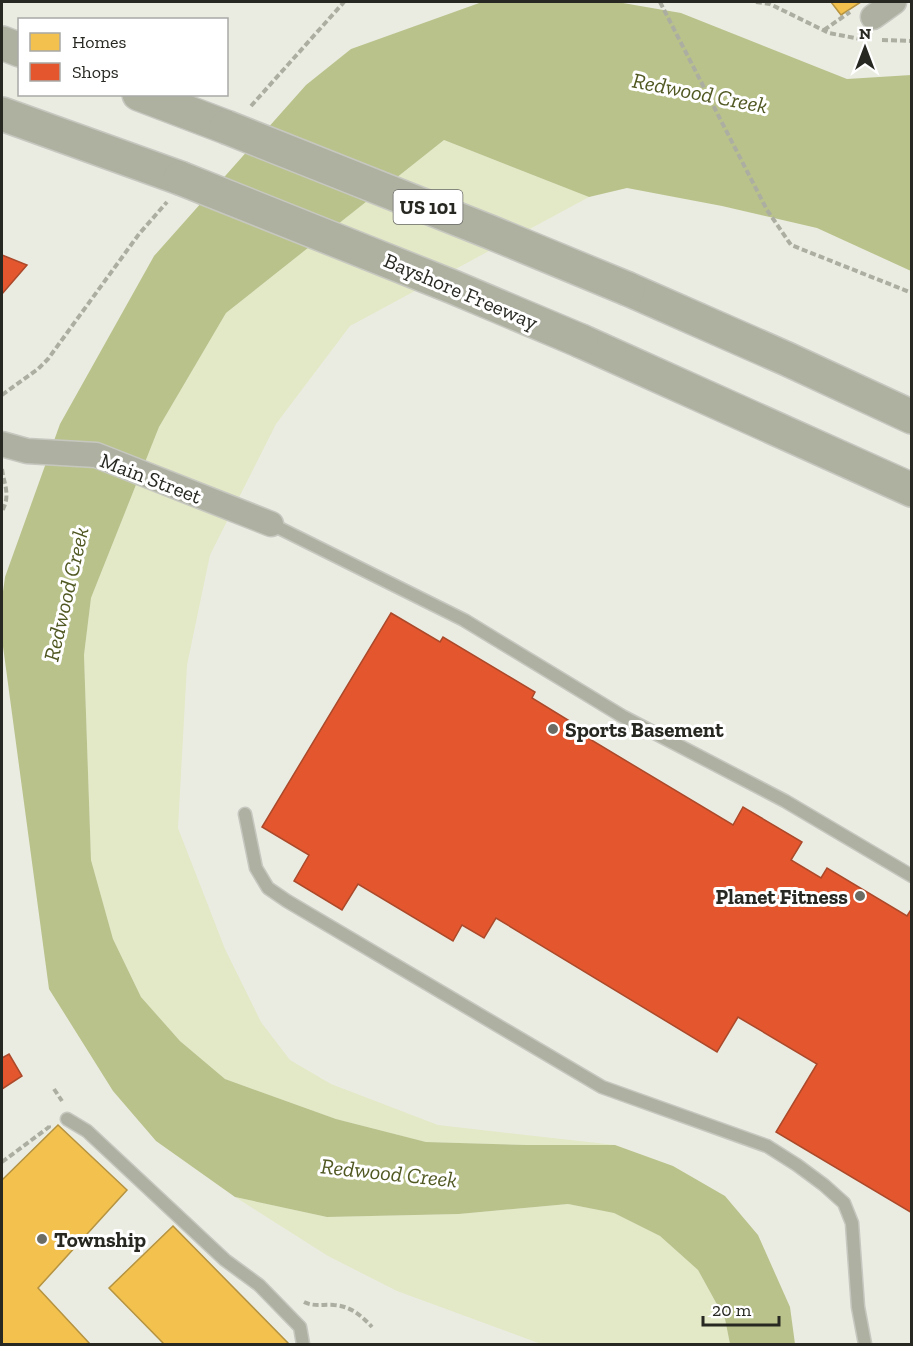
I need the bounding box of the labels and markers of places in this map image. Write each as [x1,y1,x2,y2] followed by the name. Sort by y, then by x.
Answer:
[565,717,724,742] place label: Sports Basement
[546,722,560,736] marker: Sports Basement
[716,884,848,909] place label: Planet Fitness
[853,889,867,903] marker: Planet Fitness
[54,1227,146,1252] place label: Township
[35,1232,49,1246] marker: Township

